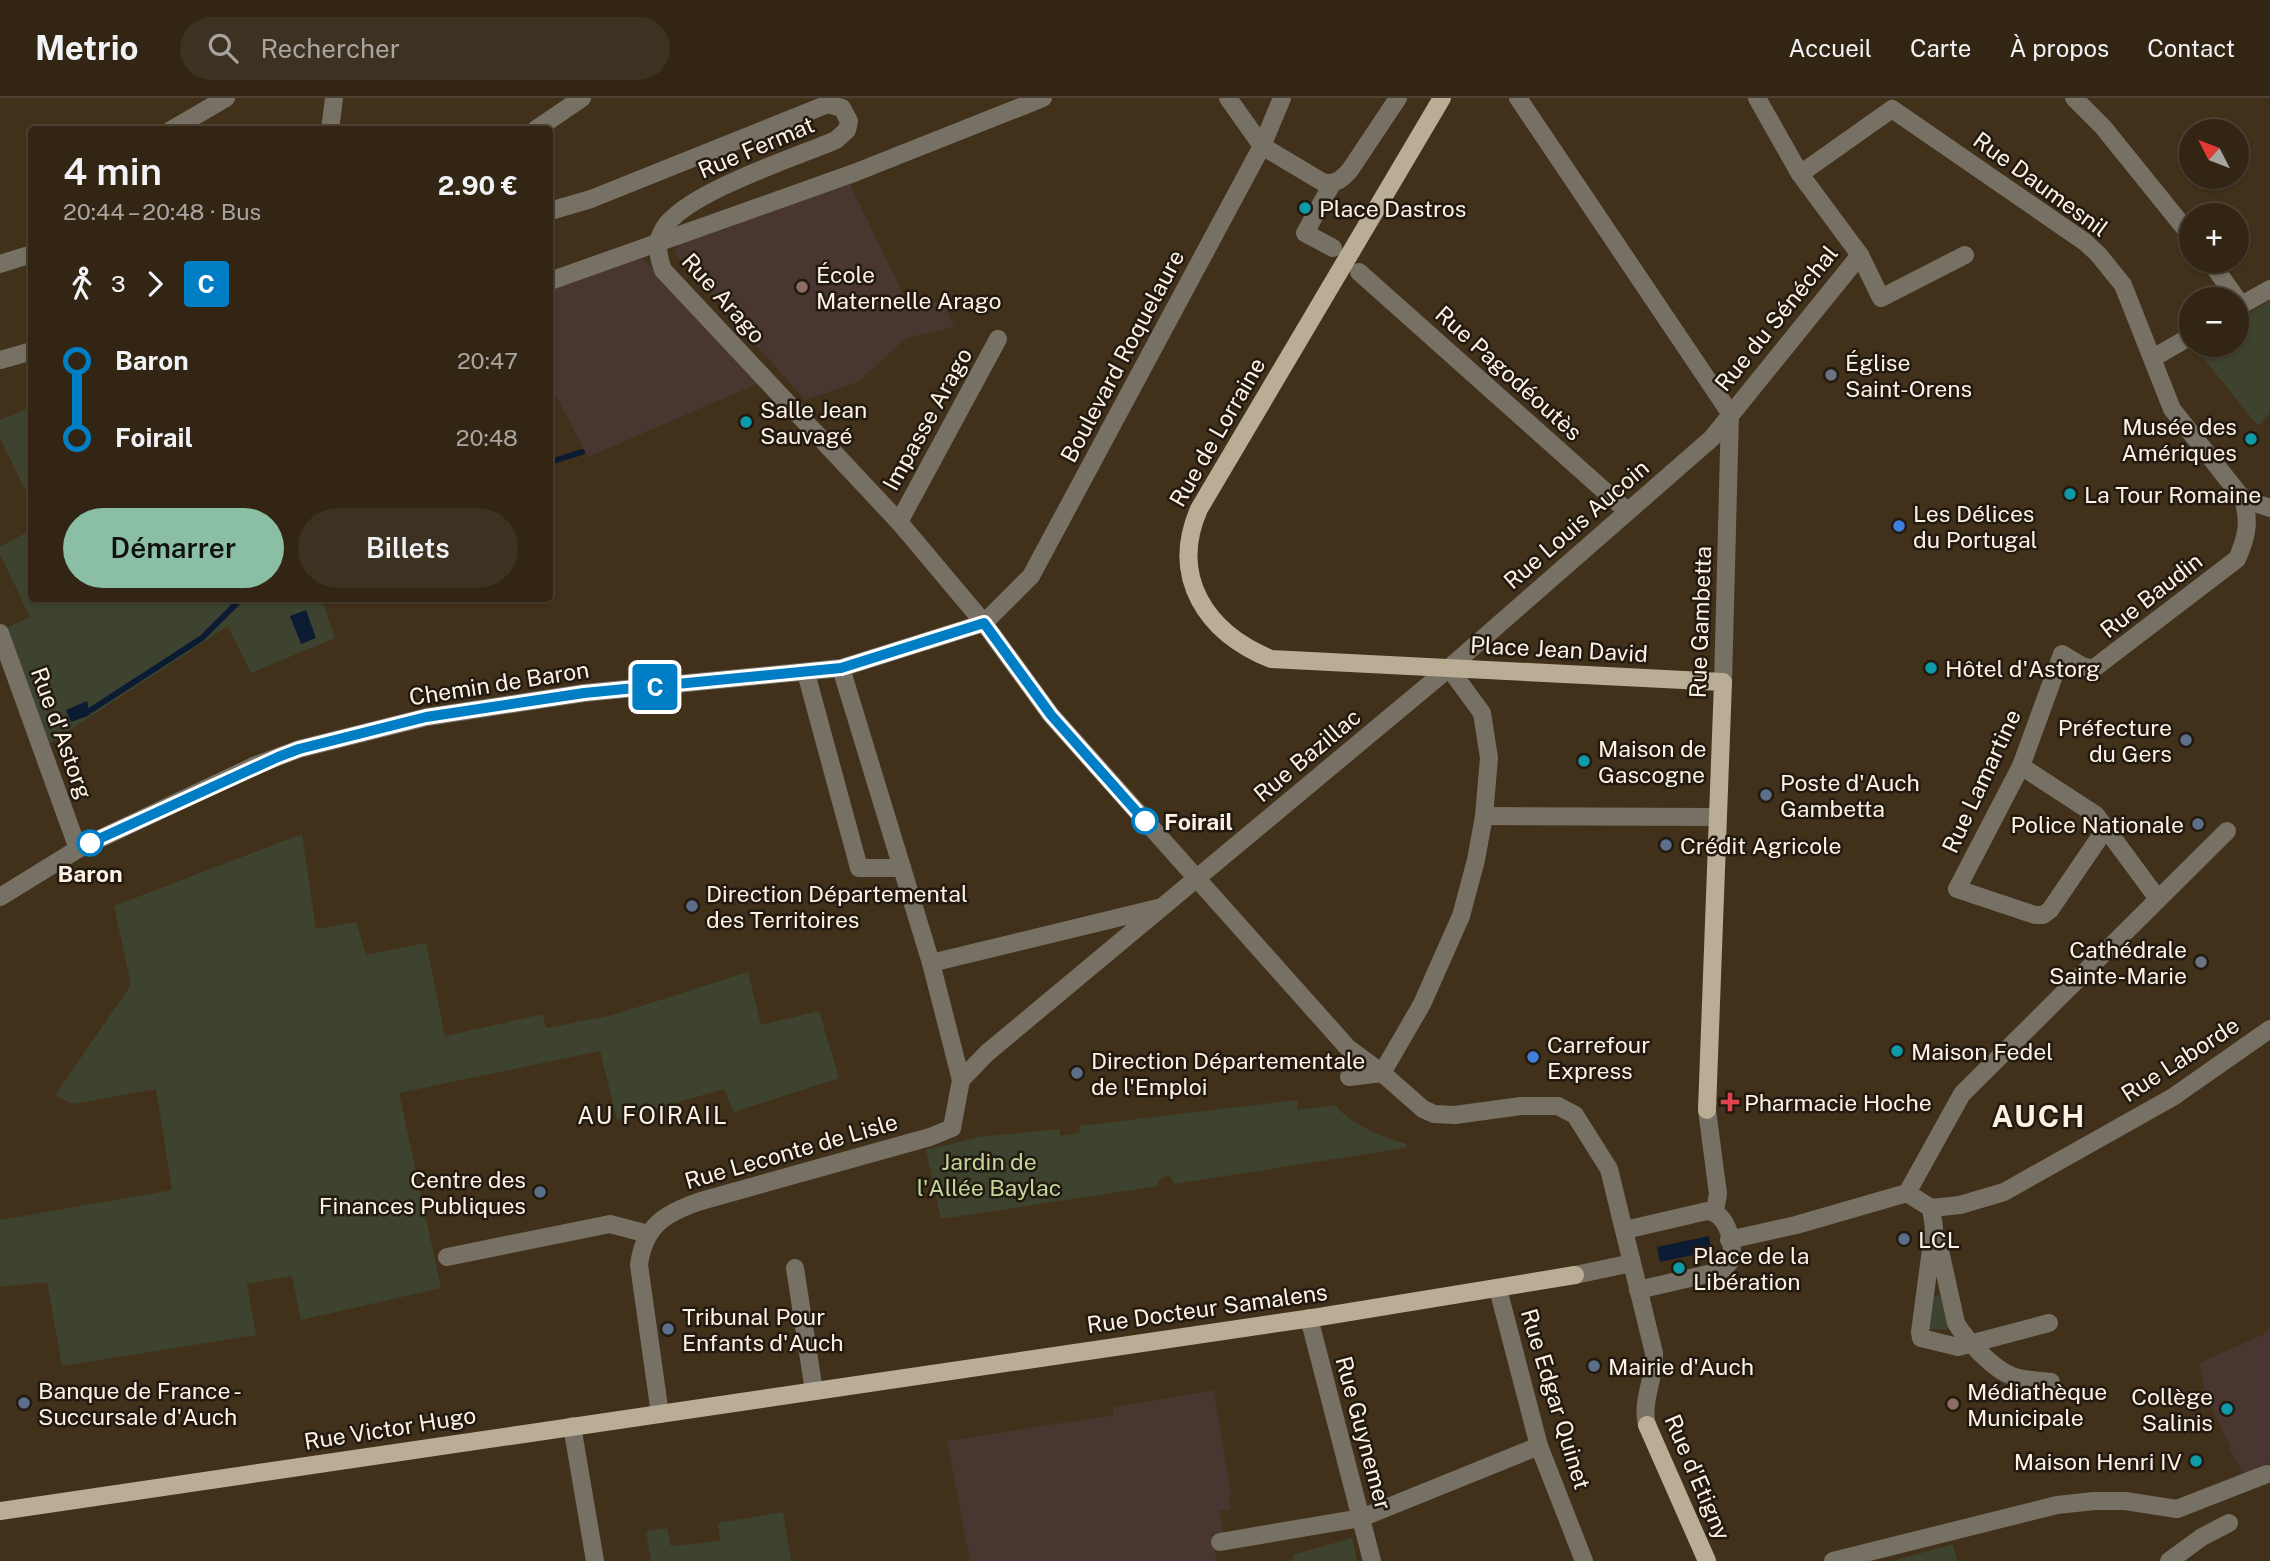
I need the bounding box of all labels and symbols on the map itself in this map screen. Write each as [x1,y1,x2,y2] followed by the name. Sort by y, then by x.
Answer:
[694,110,818,184] street label: Rue Fermat
[2179,119,2249,189] north arrow
[1968,126,2114,242] street label: Rue Daumesnil
[1319,195,1466,222] place label: Place Dastros
[1297,200,1313,216] marker: Place Dastros
[1709,240,1843,396] street label: Rue du Sénéchal
[1055,245,1189,467] street label: Boulevard Roquelaure
[677,247,771,349] street label: Rue Arago
[816,261,1002,314] place label: École Maternelle Arago
[794,279,810,295] marker: École Maternelle Arago
[1430,300,1588,446] street label: Rue Pagodéoutès
[877,343,977,495] street label: Impasse Arago
[1845,349,1972,402] place label: Église Saint-Orens
[1163,353,1271,511] street label: Rue de Lorraine
[1823,367,1839,383] marker: Église Saint-Orens
[760,396,867,449] place label: Salle Jean Sauvagé
[2121,413,2237,466] place label: Musée des Amériques
[738,414,754,430] marker: Salle Jean Sauvagé
[2243,431,2259,447] marker: Musée des Amériques
[1498,454,1654,594] street label: Rue Louis Aucoin
[2084,481,2261,508] place label: La Tour Romaine
[2062,486,2078,502] marker: La Tour Romaine
[1913,500,2038,553] place label: Les Délices du Portugal
[1891,518,1907,534] marker: Les Délices du Portugal
[1684,545,1716,699] street label: Rue Gambetta
[2095,547,2207,643] street label: Rue Baudin
[1470,631,1648,667] street label: Place Jean David
[407,655,591,711] street label: Chemin de Baron
[1945,655,2100,682] place label: Hôtel d'Astorg
[1923,660,1939,676] marker: Hôtel d'Astorg
[26,664,98,802] street label: Rue d'Astorg
[632,664,678,710] line badge: C
[1248,703,1366,807] street label: Rue Bazillac
[1936,705,2026,857] street label: Rue Lamartine
[2058,714,2172,767] place label: Préfecture du Gers
[2178,732,2194,748] marker: Préfecture du Gers
[1598,735,1707,788] place label: Maison de Gascogne
[1576,753,1592,769] marker: Maison de Gascogne
[1780,769,1920,822] place label: Poste d'Auch Gambetta
[1758,787,1774,803] marker: Poste d'Auch Gambetta
[1132,808,1158,834] marker: Foirail
[1164,808,1233,835] place label: Foirail
[2011,811,2184,838] place label: Police Nationale
[2190,816,2206,832] marker: Police Nationale
[77,830,103,856] marker: Baron
[1680,832,1842,859] place label: Crédit Agricole
[1658,837,1674,853] marker: Crédit Agricole
[57,860,123,887] place label: Baron
[706,880,968,933] place label: Direction Départemental des Territoires
[684,898,700,914] marker: Direction Départemental des Territoires
[2049,936,2187,989] place label: Cathédrale Sainte-Marie
[2193,954,2209,970] marker: Cathédrale Sainte-Marie
[2116,1011,2244,1107] street label: Rue Laborde
[1547,1031,1650,1084] place label: Carrefour Express
[1911,1038,2053,1065] place label: Maison Fedel
[1889,1043,1905,1059] marker: Maison Fedel
[1091,1047,1365,1100] place label: Direction Départementale de l'Emploi
[1525,1049,1541,1065] marker: Carrefour Express
[1069,1065,1085,1081] marker: Direction Départementale de l'Emploi
[1744,1089,1932,1116] place label: Pharmacie Hoche
[1722,1094,1738,1110] marker: Pharmacie Hoche
[1992,1098,2086,1134] district label: AUCH
[577,1101,729,1129] district label: AU FOIRAIL
[681,1108,901,1194] street label: Rue Leconte de Lisle
[917,1148,1061,1201] park label: Jardin de l'Allée Baylac
[319,1166,526,1219] place label: Centre des Finances Publiques
[532,1184,548,1200] marker: Centre des Finances Publiques
[1918,1226,1960,1253] place label: LCL
[1896,1231,1912,1247] marker: LCL
[1693,1242,1810,1295] place label: Place de la Libération
[1671,1260,1687,1276] marker: Place de la Libération
[1085,1278,1329,1338] street label: Rue Docteur Samalens
[682,1303,844,1356] place label: Tribunal Pour Enfants d'Auch
[1516,1305,1596,1493] street label: Rue Edgar Quinet
[660,1321,676,1337] marker: Tribunal Pour Enfants d'Auch
[1331,1353,1397,1513] street label: Rue Guynemer
[1608,1353,1754,1380] place label: Mairie d'Auch
[1586,1358,1602,1374] marker: Mairie d'Auch
[38,1377,242,1430] place label: Banque de France - Succursale d'Auch
[1967,1378,2107,1431] place label: Médiathèque Municipale
[2131,1383,2213,1436] place label: Collège Salinis
[16,1395,32,1411] marker: Banque de France - Succursale d'Auch
[1945,1396,1961,1412] marker: Médiathèque Municipale
[302,1401,478,1455] street label: Rue Victor Hugo
[2219,1401,2235,1417] marker: Collège Salinis
[1659,1410,1737,1544] street label: Rue d'Etigny
[2014,1448,2182,1475] place label: Maison Henri IV
[2188,1453,2204,1469] marker: Maison Henri IV

